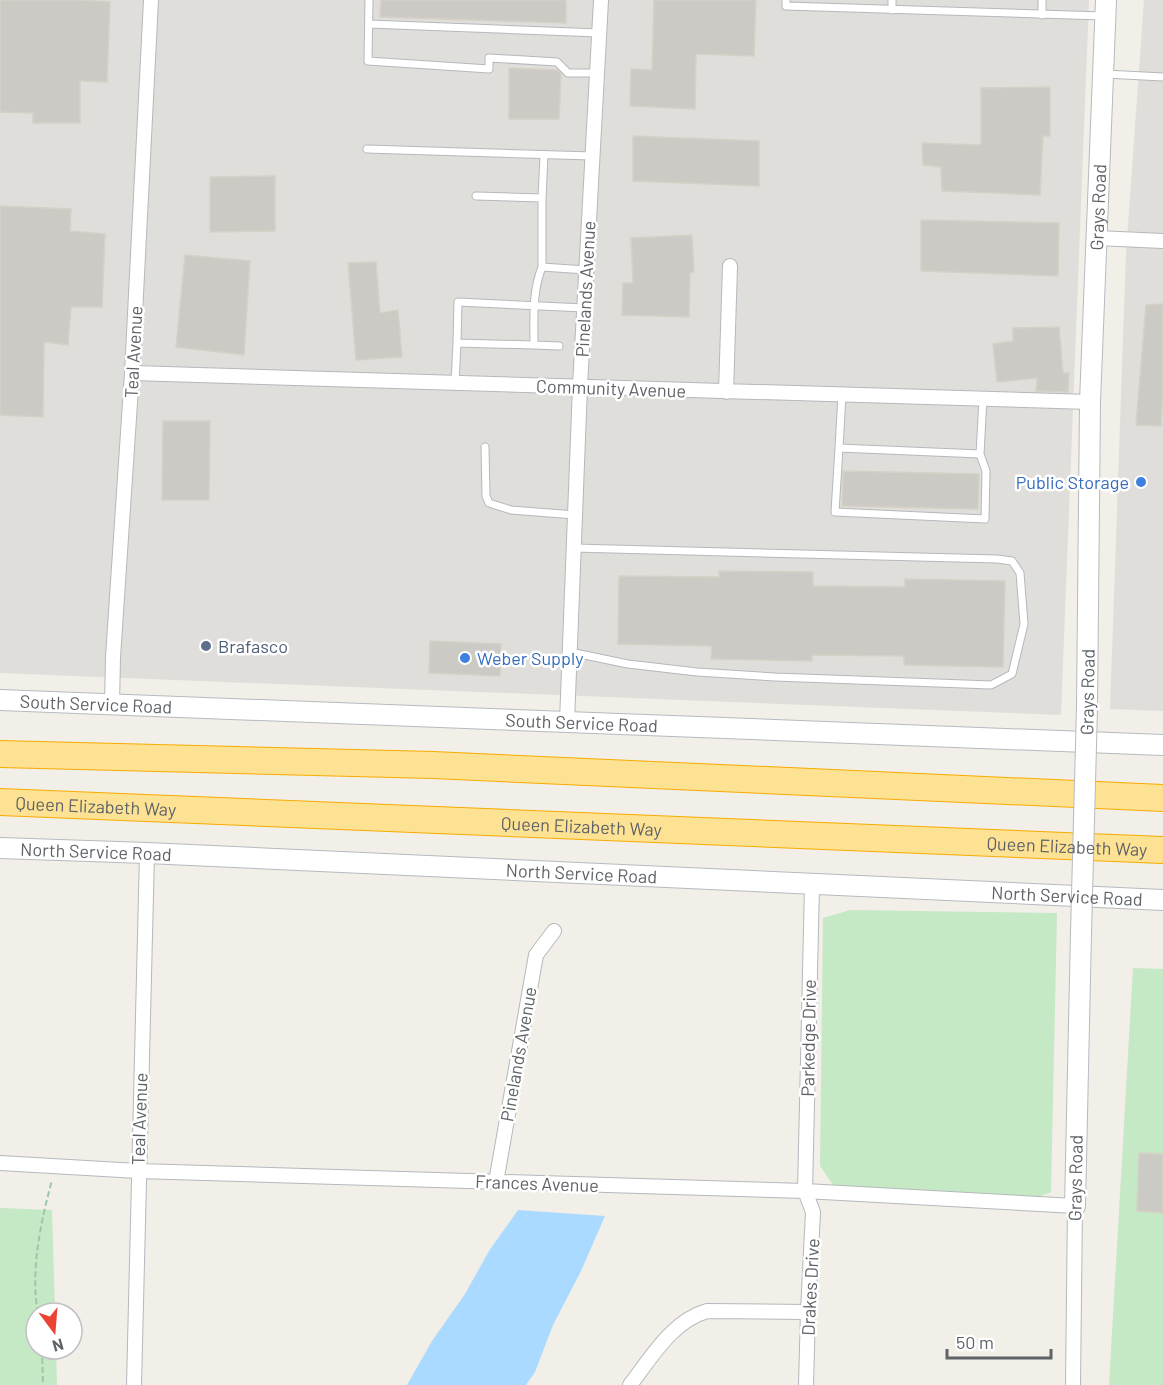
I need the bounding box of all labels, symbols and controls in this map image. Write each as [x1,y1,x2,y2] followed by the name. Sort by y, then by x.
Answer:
[1085,164,1110,251] street label: Grays Road
[570,220,600,358] street label: Pinelands Avenue
[120,305,146,399] street label: Teal Avenue
[536,374,686,402] street label: Community Avenue
[1016,471,1129,493] place label: Public Storage
[1134,475,1148,489] marker: Public Storage
[218,635,288,657] place label: Brafasco
[199,639,213,653] marker: Brafasco
[477,647,583,669] place label: Weber Supply
[1075,649,1099,735] street label: Grays Road
[458,651,472,665] marker: Weber Supply
[19,690,173,718] street label: South Service Road
[505,709,658,736] street label: South Service Road
[15,792,177,820] street label: Queen Elizabeth Way
[501,812,662,840] street label: Queen Elizabeth Way
[986,832,1148,860] street label: Queen Elizabeth Way
[20,838,172,865] street label: North Service Road
[505,859,658,888] street label: North Service Road
[991,881,1143,910] street label: North Service Road
[796,979,820,1097] street label: Parkedge Drive
[495,985,541,1123] street label: Pinelands Avenue
[126,1072,152,1166] street label: Teal Avenue
[1063,1135,1087,1221] street label: Grays Road
[475,1170,599,1196] street label: Frances Avenue
[796,1238,824,1336] street label: Drakes Drive
[24,1301,84,1361] north arrow
[947,1322,1050,1360] scale bar
[956,1331,994,1353] text: 50 m
[51,1335,66,1356] text: N

